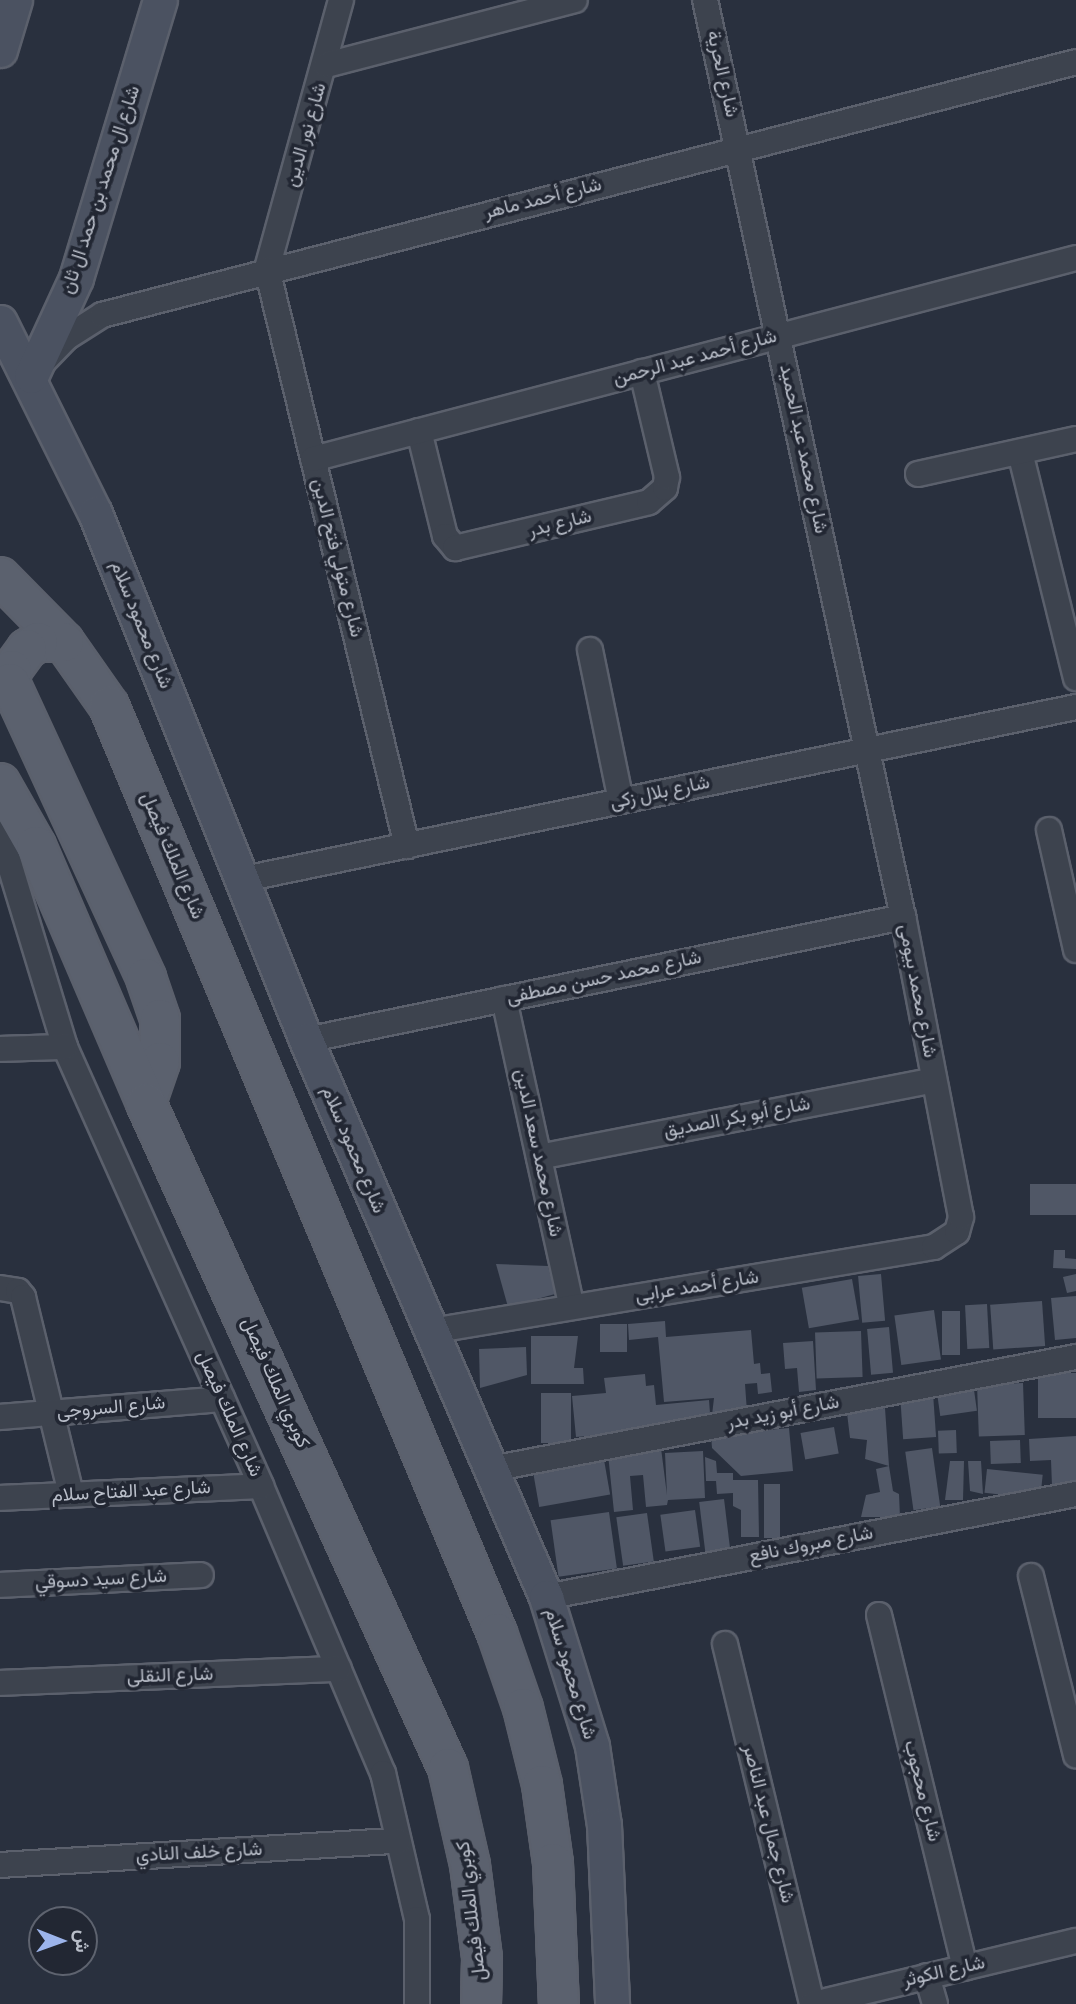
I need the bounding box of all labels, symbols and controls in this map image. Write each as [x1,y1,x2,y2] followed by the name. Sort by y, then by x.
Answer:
[701,28,743,120] street label: شارع الحرية
[280,80,332,190] street label: شارع نور الدين
[57,83,145,297] street label: شارع ال محمد بن حمد ال ثان
[482,173,604,225] street label: شارع أحمد ماهر
[611,325,779,391] street label: شارع أحمد عبد الرحمن
[774,362,832,536] street label: شارع محمد عبد الحميد
[306,476,368,640] street label: شارع متولي فتح الدين
[526,505,594,543] street label: شارع بدر
[105,558,177,692] street label: شارع محمود سلام
[608,771,712,815] street label: شارع بلال زكى
[135,789,209,923] street label: شارع الملك فيصل
[893,922,941,1060] street label: شارع محمد بيومى
[505,946,703,1010] street label: شارع محمد حسن مصطفى
[509,1067,567,1239] street label: شارع محمد سعد الدين
[316,1083,390,1217] street label: شارع محمود سلام
[662,1093,812,1143] street label: شارع أبو بكر الصديق
[634,1266,760,1308] street label: شارع أحمد عرابى
[236,1314,314,1452] street label: كوبري الملك فيصل
[191,1348,267,1480] street label: شارع الملك فيصل
[725,1391,841,1435] street label: شارع أبو زيد بدر
[56,1392,166,1424] street label: شارع السروجى
[51,1476,211,1508] street label: شارع عبد الفتاح سلام
[747,1522,875,1568] street label: شارع مبروك نافع
[34,1565,168,1595] street label: شارع سيد دسوقي
[539,1606,601,1742] street label: شارع محمود سلام
[126,1663,214,1689] street label: شارع النقلى
[898,1738,946,1844] street label: شارع محجوب
[737,1742,799,1906] street label: شارع جمال عبد الناصر
[135,1838,263,1868] street label: شارع خلف النادي
[452,1840,492,1982] street label: كوبري الملك فيصل
[28,1906,98,1976] north arrow
[70,1930,94,1953] text: ش
[901,1951,987,1993] street label: شارع الكوثر

